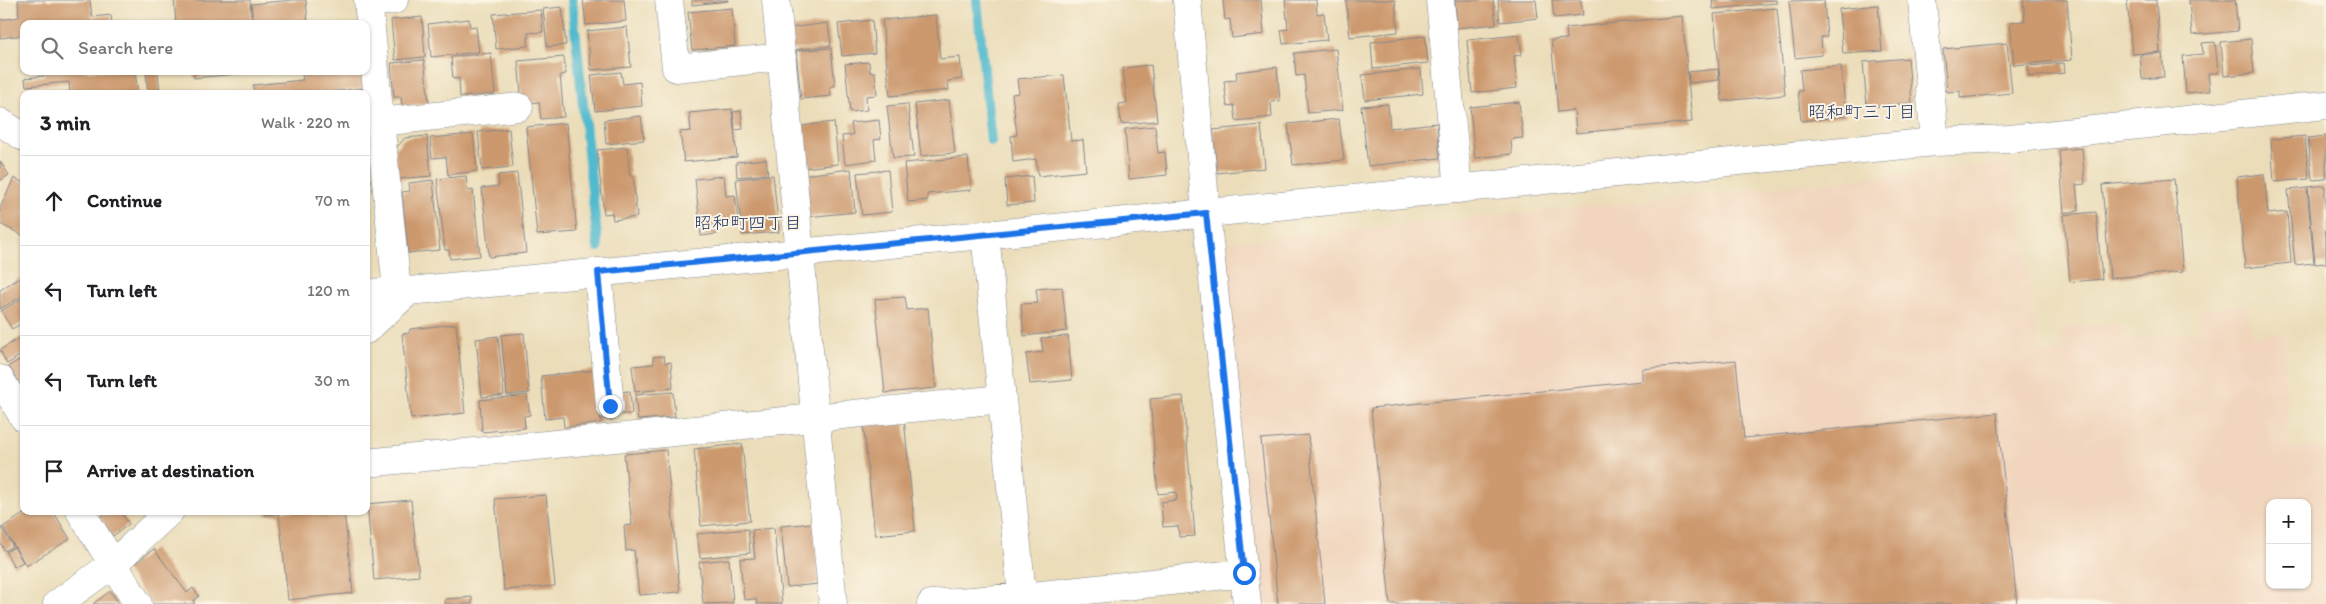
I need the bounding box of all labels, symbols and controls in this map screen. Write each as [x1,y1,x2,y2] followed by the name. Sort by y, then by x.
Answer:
[20,20,370,75] search box
[38,34,66,62] icon: search
[78,36,173,59] text: Search here
[1808,101,1916,123] district label: 昭和町三丁目
[40,110,90,135] text: 3 min
[261,113,350,132] text: Walk · 220 m
[40,187,68,215] icon: ahead
[87,189,162,212] text: Continue
[315,191,350,210] text: 70 m
[694,212,802,234] district label: 昭和町四丁目
[40,277,68,305] icon: left
[87,279,157,302] text: Turn left
[307,281,350,300] text: 120 m
[40,367,68,395] icon: left
[87,369,157,392] text: Turn left
[314,371,350,390] text: 30 m
[599,395,622,418] route end
[40,457,68,485] icon: arrive
[87,459,254,482] text: Arrive at destination
[2266,499,2311,589] map controls
[2266,499,2311,544] button: +
[2266,544,2311,589] button: −
[1233,562,1256,585] route start

